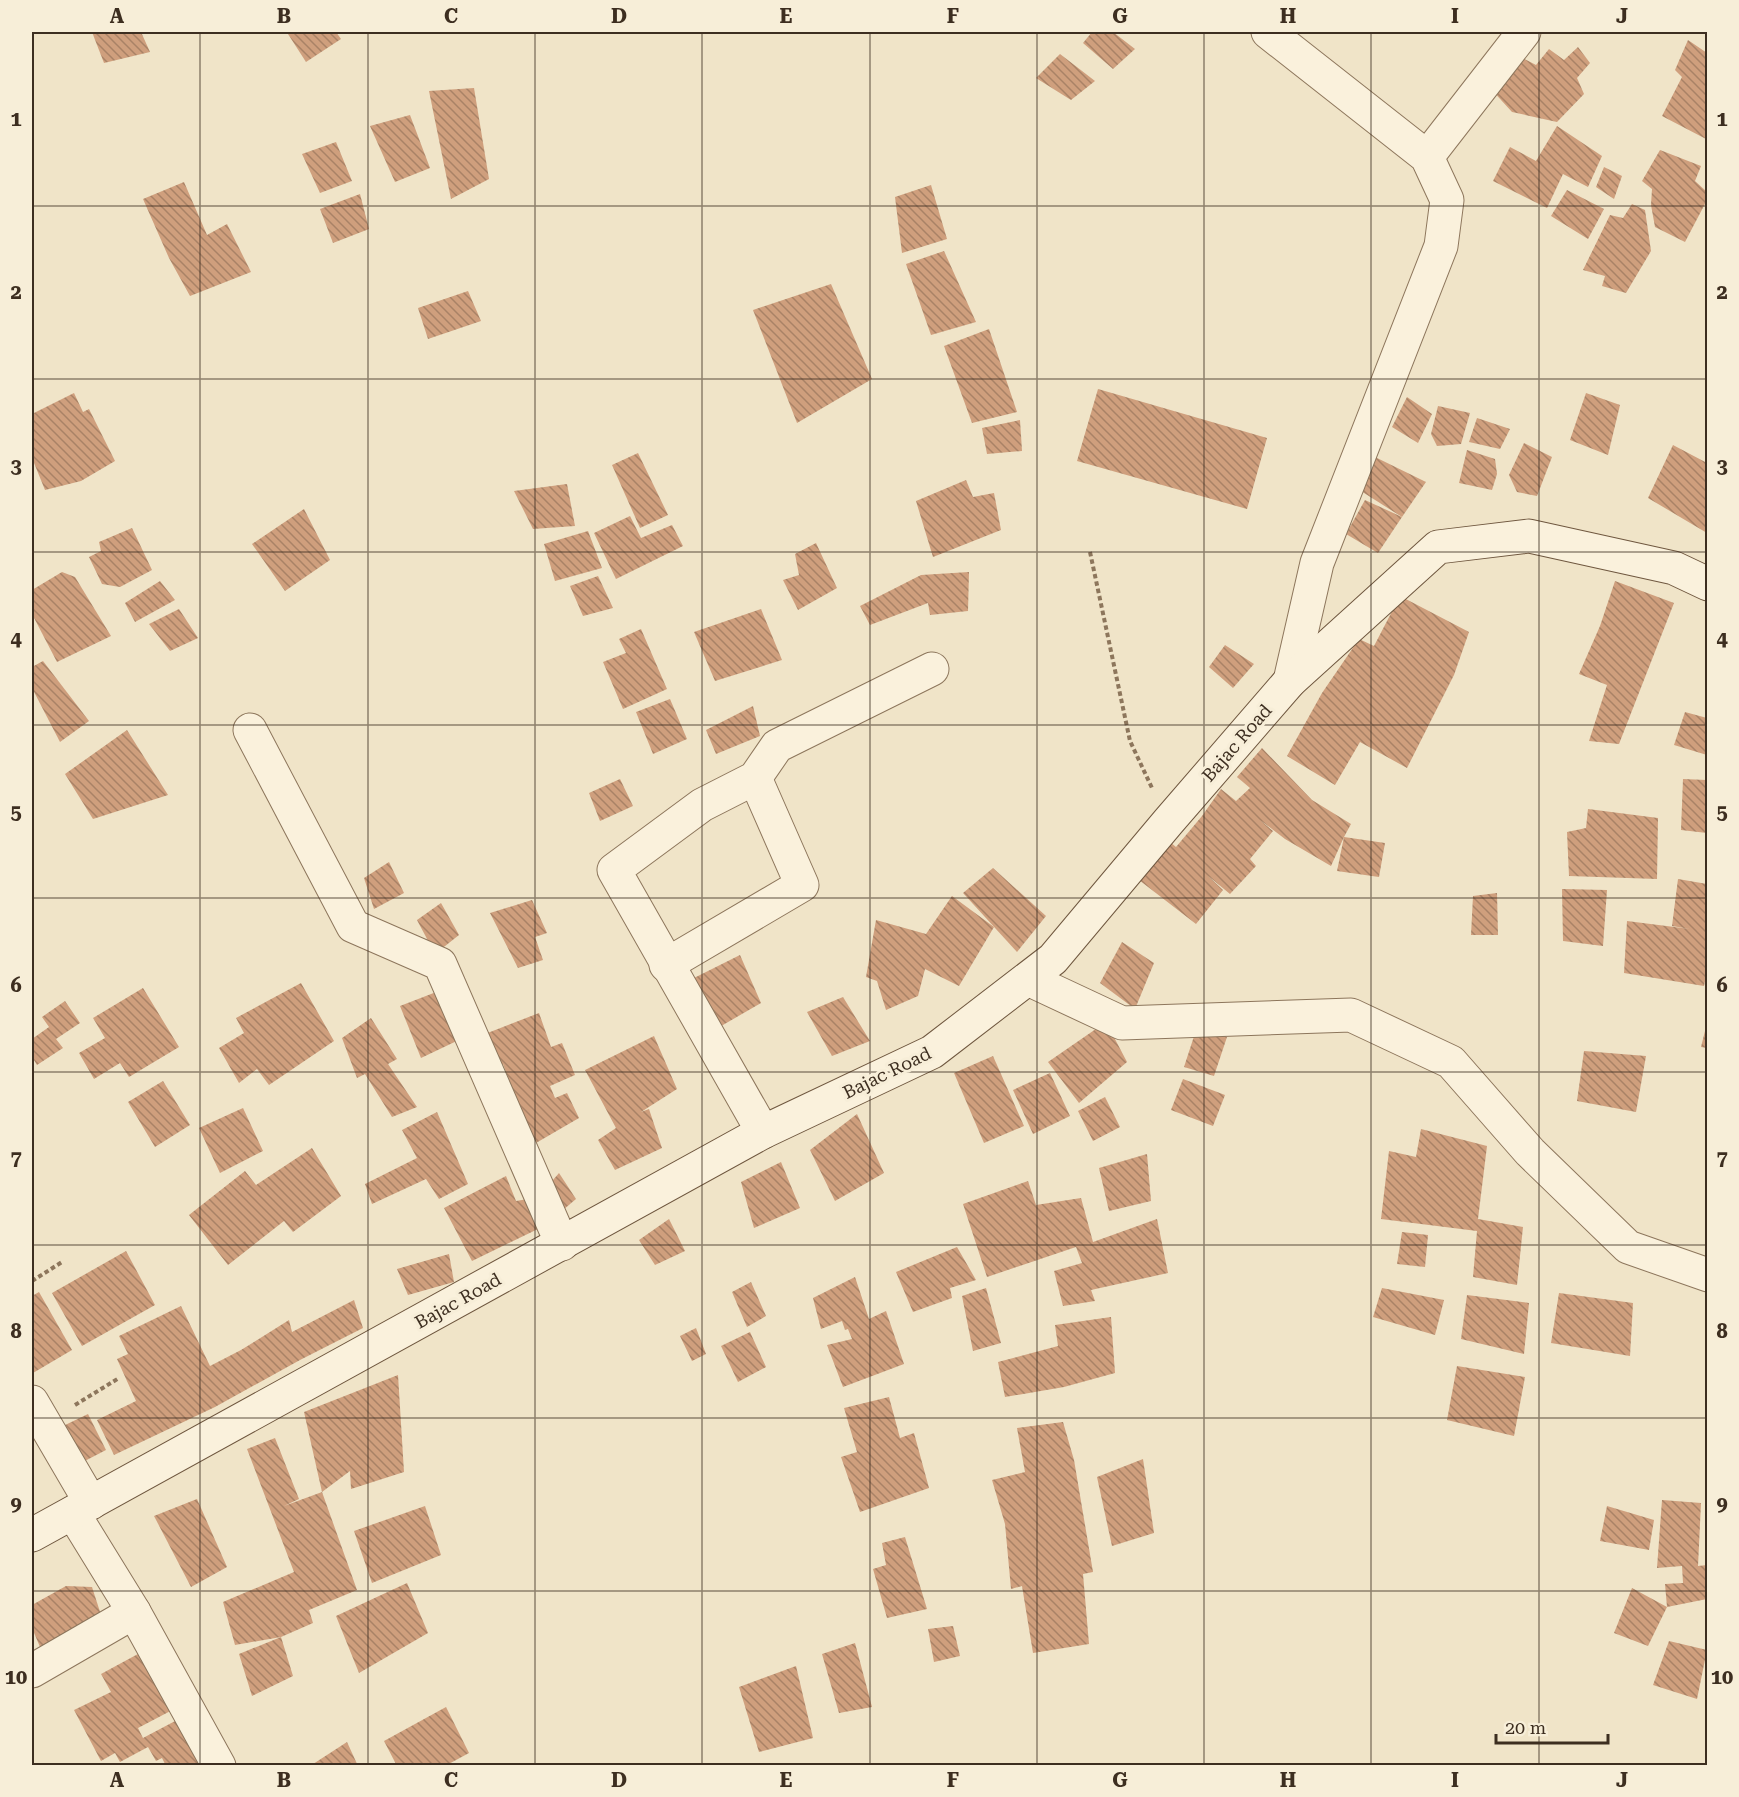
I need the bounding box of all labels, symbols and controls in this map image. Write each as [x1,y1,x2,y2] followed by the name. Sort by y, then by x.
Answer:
[110,4,125,28] text: A
[277,4,291,28] text: B
[444,4,458,28] text: C
[611,4,627,28] text: D
[780,4,793,28] text: E
[947,4,959,28] text: F
[1112,4,1128,28] text: G
[1280,4,1296,28] text: H
[1451,4,1459,28] text: I
[1616,4,1628,28] text: J
[10,107,22,131] text: 1
[1716,107,1728,131] text: 1
[10,280,22,304] text: 2
[1716,280,1728,304] text: 2
[10,454,22,478] text: 3
[1716,454,1728,478] text: 3
[10,627,22,651] text: 4
[1716,627,1728,651] text: 4
[1197,699,1276,786] street label: Bajac Road
[10,800,22,824] text: 5
[1716,800,1728,824] text: 5
[10,973,22,997] text: 6
[1716,973,1728,997] text: 6
[839,1042,935,1103] street label: Bajac Road
[10,1146,22,1170] text: 7
[1716,1146,1728,1170] text: 7
[411,1268,505,1333] street label: Bajac Road
[10,1319,22,1343] text: 8
[1716,1319,1728,1343] text: 8
[10,1492,22,1516] text: 9
[1716,1492,1728,1516] text: 9
[5,1665,27,1689] text: 10
[1711,1665,1733,1689] text: 10
[1496,1707,1608,1745] scale bar
[1505,1717,1546,1738] text: 20 m
[110,1768,125,1792] text: A
[277,1768,291,1792] text: B
[444,1768,458,1792] text: C
[611,1768,627,1792] text: D
[780,1768,793,1792] text: E
[947,1768,959,1792] text: F
[1112,1768,1128,1792] text: G
[1280,1768,1296,1792] text: H
[1451,1768,1459,1792] text: I
[1616,1768,1628,1792] text: J

